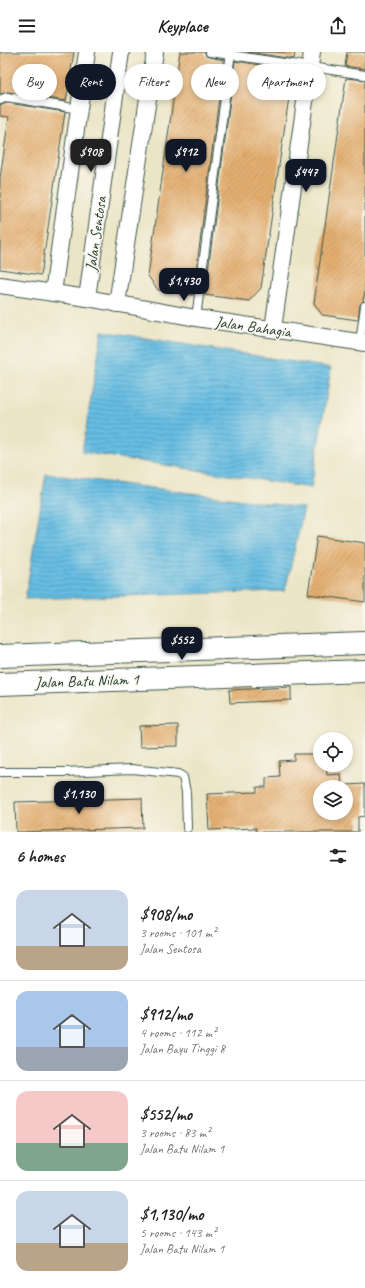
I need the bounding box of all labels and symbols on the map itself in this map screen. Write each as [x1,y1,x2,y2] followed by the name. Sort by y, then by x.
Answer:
[67,139,115,173] pin: $908
[162,139,210,173] pin: $912
[282,159,330,193] pin: $447
[81,194,111,273] street label: Jalan Sentosa
[151,268,217,302] pin: $1,430
[213,312,294,342] street label: Jalan Bahagia
[158,627,206,661] pin: $552
[34,669,140,693] street label: Jalan Batu Nilam 1
[46,781,112,815] pin: $1,130

